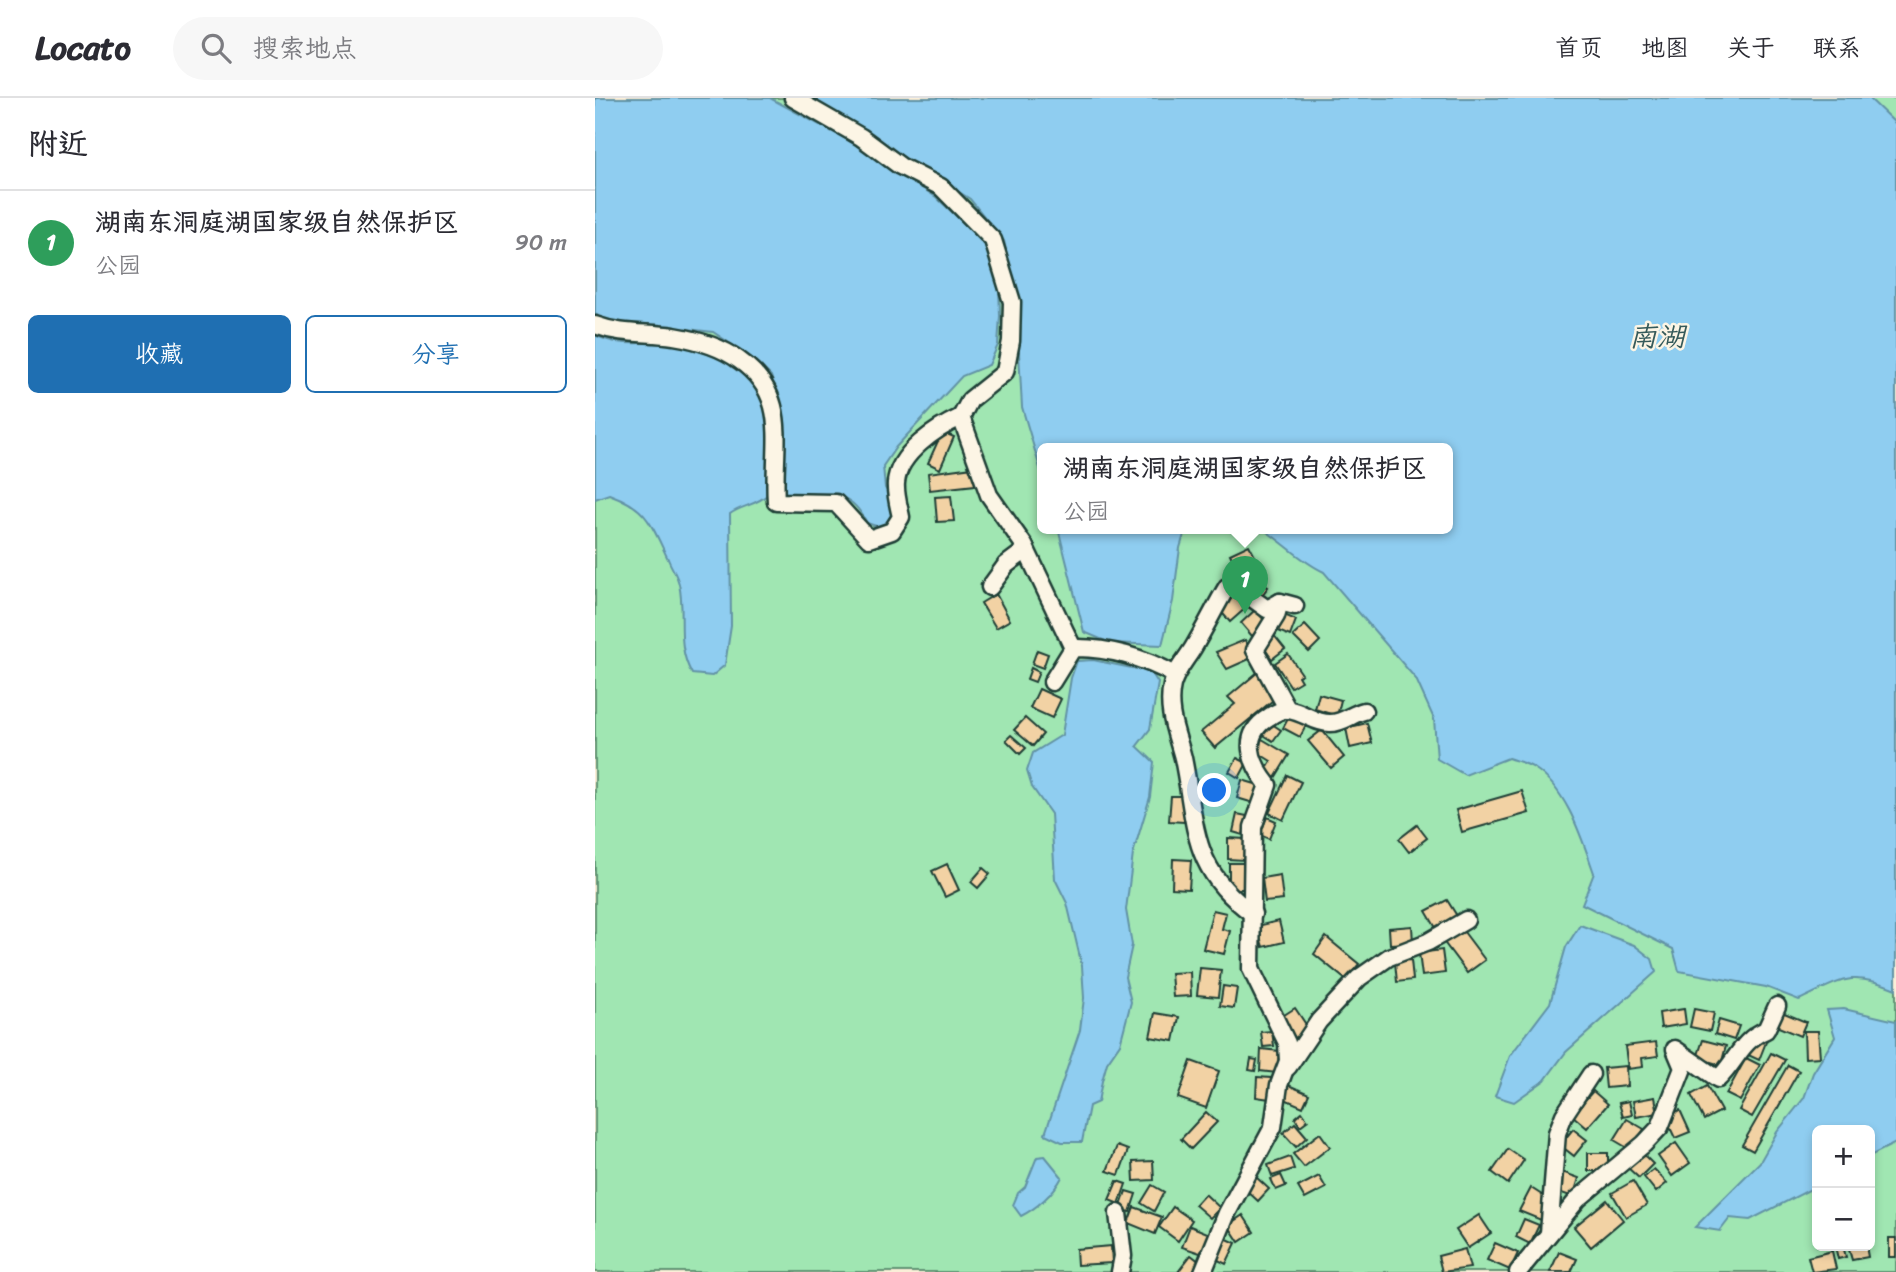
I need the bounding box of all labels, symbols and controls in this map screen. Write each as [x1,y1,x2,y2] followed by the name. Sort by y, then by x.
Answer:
[173,17,663,80] search box
[35,19,131,77] text: Locato
[253,25,357,71] text: 搜索地点
[1555,27,1603,69] text: 首页
[1641,27,1689,69] text: 地图
[1727,27,1775,69] text: 关于
[1813,27,1861,69] text: 联系
[197,29,235,67] icon: search
[28,117,88,171] text: 附近
[95,199,459,245] text: 湖南东洞庭湖国家级自然保护区
[46,222,56,263] text: 1
[515,222,567,263] text: 90 m
[95,245,141,286] text: 公园
[1629,312,1688,361] water label: 南湖
[28,315,291,393] button: 收藏
[305,315,567,393] button: 分享
[1037,443,1453,534] popup
[1063,445,1427,491] text: 湖南东洞庭湖国家级自然保护区
[1063,491,1109,532] text: 公园
[1222,556,1268,614] pin: 1
[1197,773,1231,807] your location
[1812,1125,1875,1251] map controls
[1812,1125,1875,1188] button: +
[1812,1188,1875,1251] button: −

